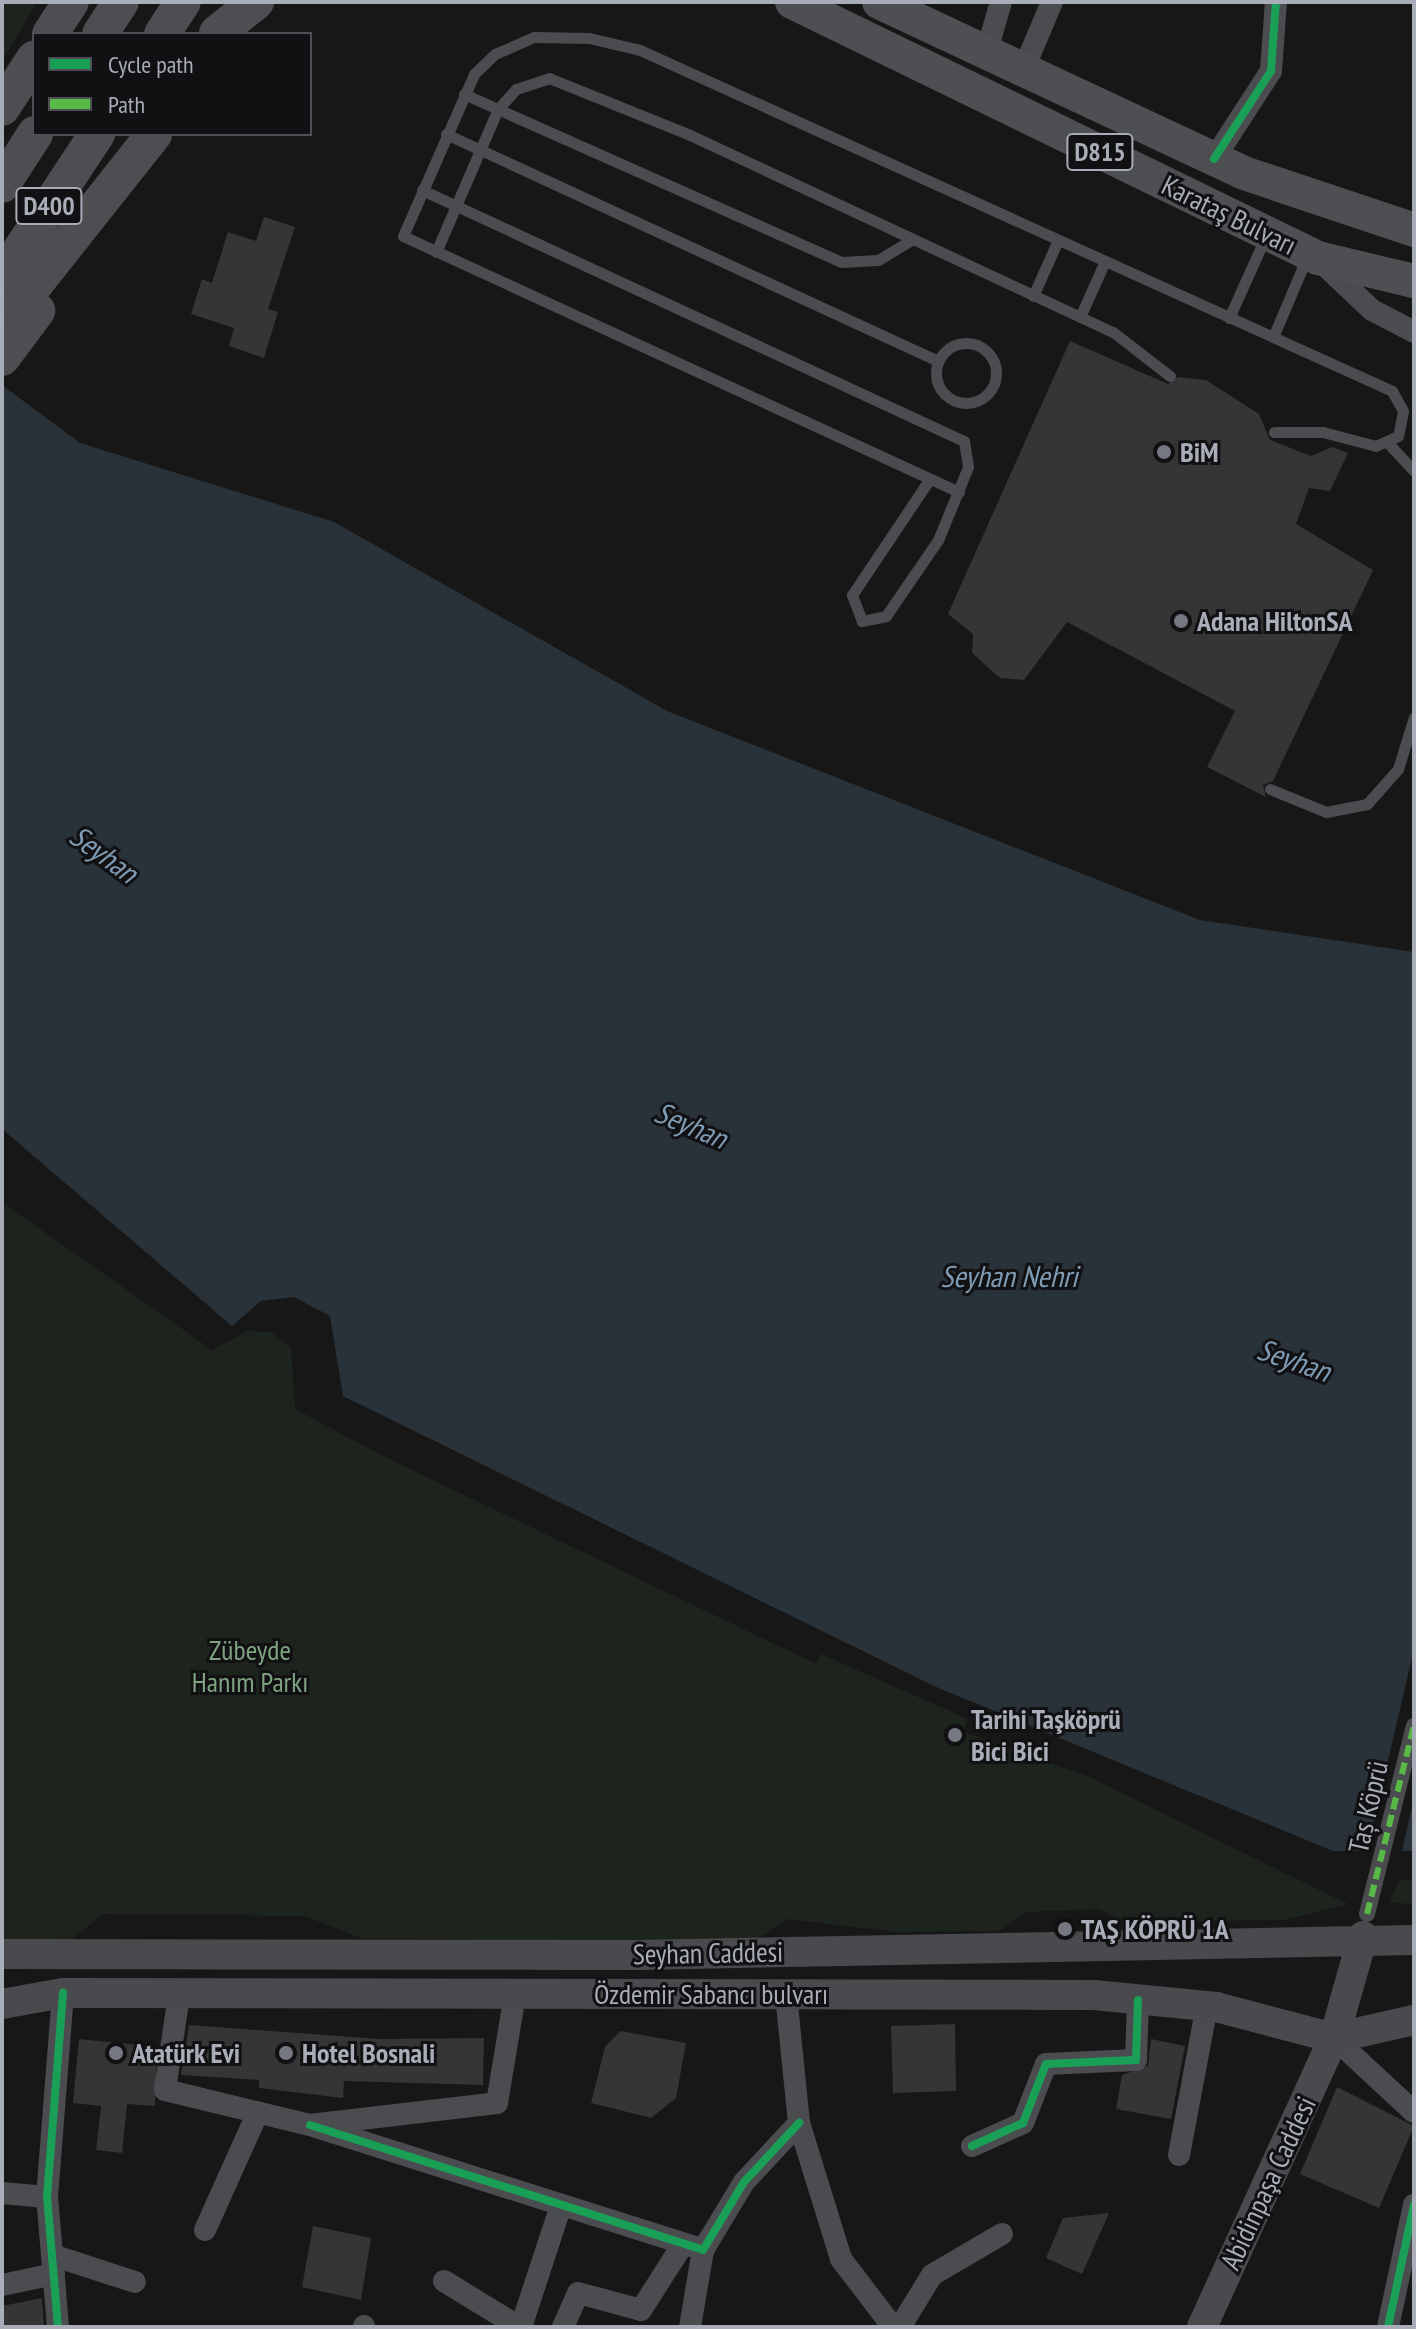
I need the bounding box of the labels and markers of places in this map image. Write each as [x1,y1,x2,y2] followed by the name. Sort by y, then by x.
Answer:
[1180,435,1219,469] place label: BiM
[1155,443,1173,461] marker: BiM
[1197,604,1352,638] place label: Adana HiltonSA
[1172,612,1190,630] marker: Adana HiltonSA
[971,1702,1122,1768] place label: Tarihi Taşköprü Bici Bici
[946,1726,964,1744] marker: Tarihi Taşköprü Bici Bici
[1081,1912,1229,1946] place label: TAŞ KÖPRÜ 1A
[1056,1920,1074,1938] marker: TAŞ KÖPRÜ 1A
[132,2036,241,2070] place label: Atatürk Evi
[302,2036,435,2070] place label: Hotel Bosnali
[107,2044,125,2062] marker: Atatürk Evi
[277,2044,295,2062] marker: Hotel Bosnali

